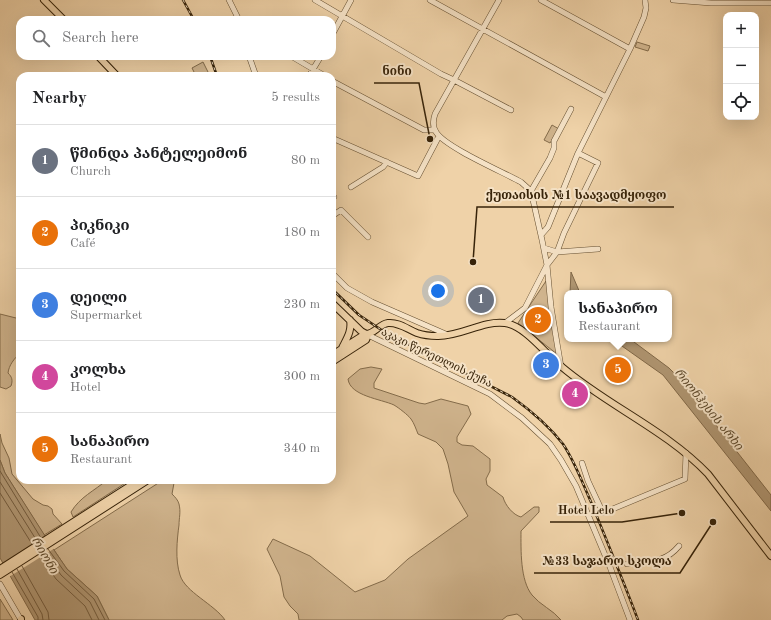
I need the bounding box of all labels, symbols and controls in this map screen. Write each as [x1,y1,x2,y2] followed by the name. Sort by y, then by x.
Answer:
[723,12,759,120] map controls
[723,12,759,48] button: +
[16,16,336,60] search box
[30,27,52,49] icon: search
[62,31,139,46] text: Search here
[723,48,759,84] button: −
[374,59,419,83] callout: ნინი
[382,64,412,78] text: ნინი
[723,84,759,120] button: locate
[32,90,87,107] text: Nearby
[271,91,320,104] text: 5 results
[70,147,247,162] text: წმინდა პანტელეიმონ
[41,154,49,167] text: 1
[291,154,320,167] text: 80 m
[70,165,111,178] text: Church
[477,183,674,207] callout: ქუთაისის №1 საავადმყოფო
[486,189,666,202] text: ქუთაისის №1 საავადმყოფო
[70,219,130,234] text: პიკნიკი
[41,226,49,239] text: 2
[283,226,320,239] text: 180 m
[70,237,95,250] text: Café
[428,281,448,301] your location
[468,285,494,315] pin: 1
[564,290,672,342] popup
[70,291,127,306] text: დეილი
[41,298,49,311] text: 3
[283,298,320,311] text: 230 m
[578,302,658,317] text: სანაპირო
[525,305,551,335] pin: 2
[70,309,142,322] text: Supermarket
[578,320,640,333] text: Restaurant
[379,327,494,390] street label: აკაკი წერეთლის ქუჩა
[533,350,559,380] pin: 3
[605,355,631,385] pin: 5
[70,363,126,378] text: კოლხა
[671,366,746,454] water label: რიონჰესის არხი
[41,370,49,383] text: 4
[283,370,320,383] text: 300 m
[562,379,588,409] pin: 4
[70,381,101,394] text: Hotel
[70,435,150,450] text: სანაპირო
[41,442,49,455] text: 5
[283,442,320,455] text: 340 m
[70,453,132,466] text: Restaurant
[550,498,622,522] callout: Hotel Lelo
[558,505,614,517] text: Hotel Lelo
[29,535,61,577] water label: რიონი
[534,549,680,573] callout: №33 საჯარო სკოლა
[542,555,672,568] text: №33 საჯარო სკოლა

